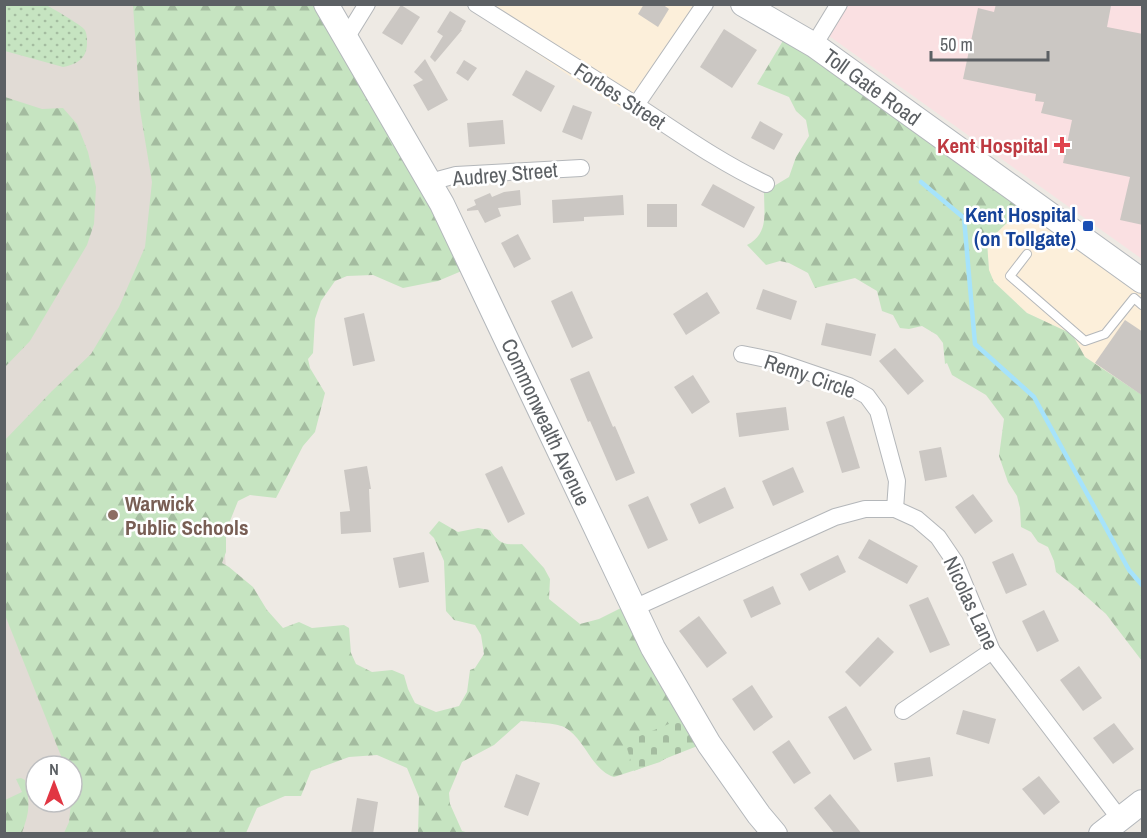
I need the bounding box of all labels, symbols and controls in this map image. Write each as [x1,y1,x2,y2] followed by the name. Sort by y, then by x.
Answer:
[931,24,1048,62] scale bar
[940,32,973,57] text: 50 m
[817,42,927,132] street label: Toll Gate Road
[569,56,671,136] street label: Forbes Street
[937,131,1048,160] place label: Kent Hospital
[1053,136,1071,154] marker: Kent Hospital
[450,155,559,193] street label: Audrey Street
[965,200,1076,253] place label: Kent Hospital (on Tollgate)
[1081,219,1095,233] marker: Kent Hospital (on Tollgate)
[494,334,598,510] street label: Commonwealth Avenue
[761,347,859,405] street label: Remy Circle
[125,489,248,542] place label: Warwick Public Schools
[106,508,120,522] marker: Warwick Public Schools
[937,551,1005,655] street label: Nicolas Lane
[24,754,84,814] north arrow
[49,758,59,780] text: N

